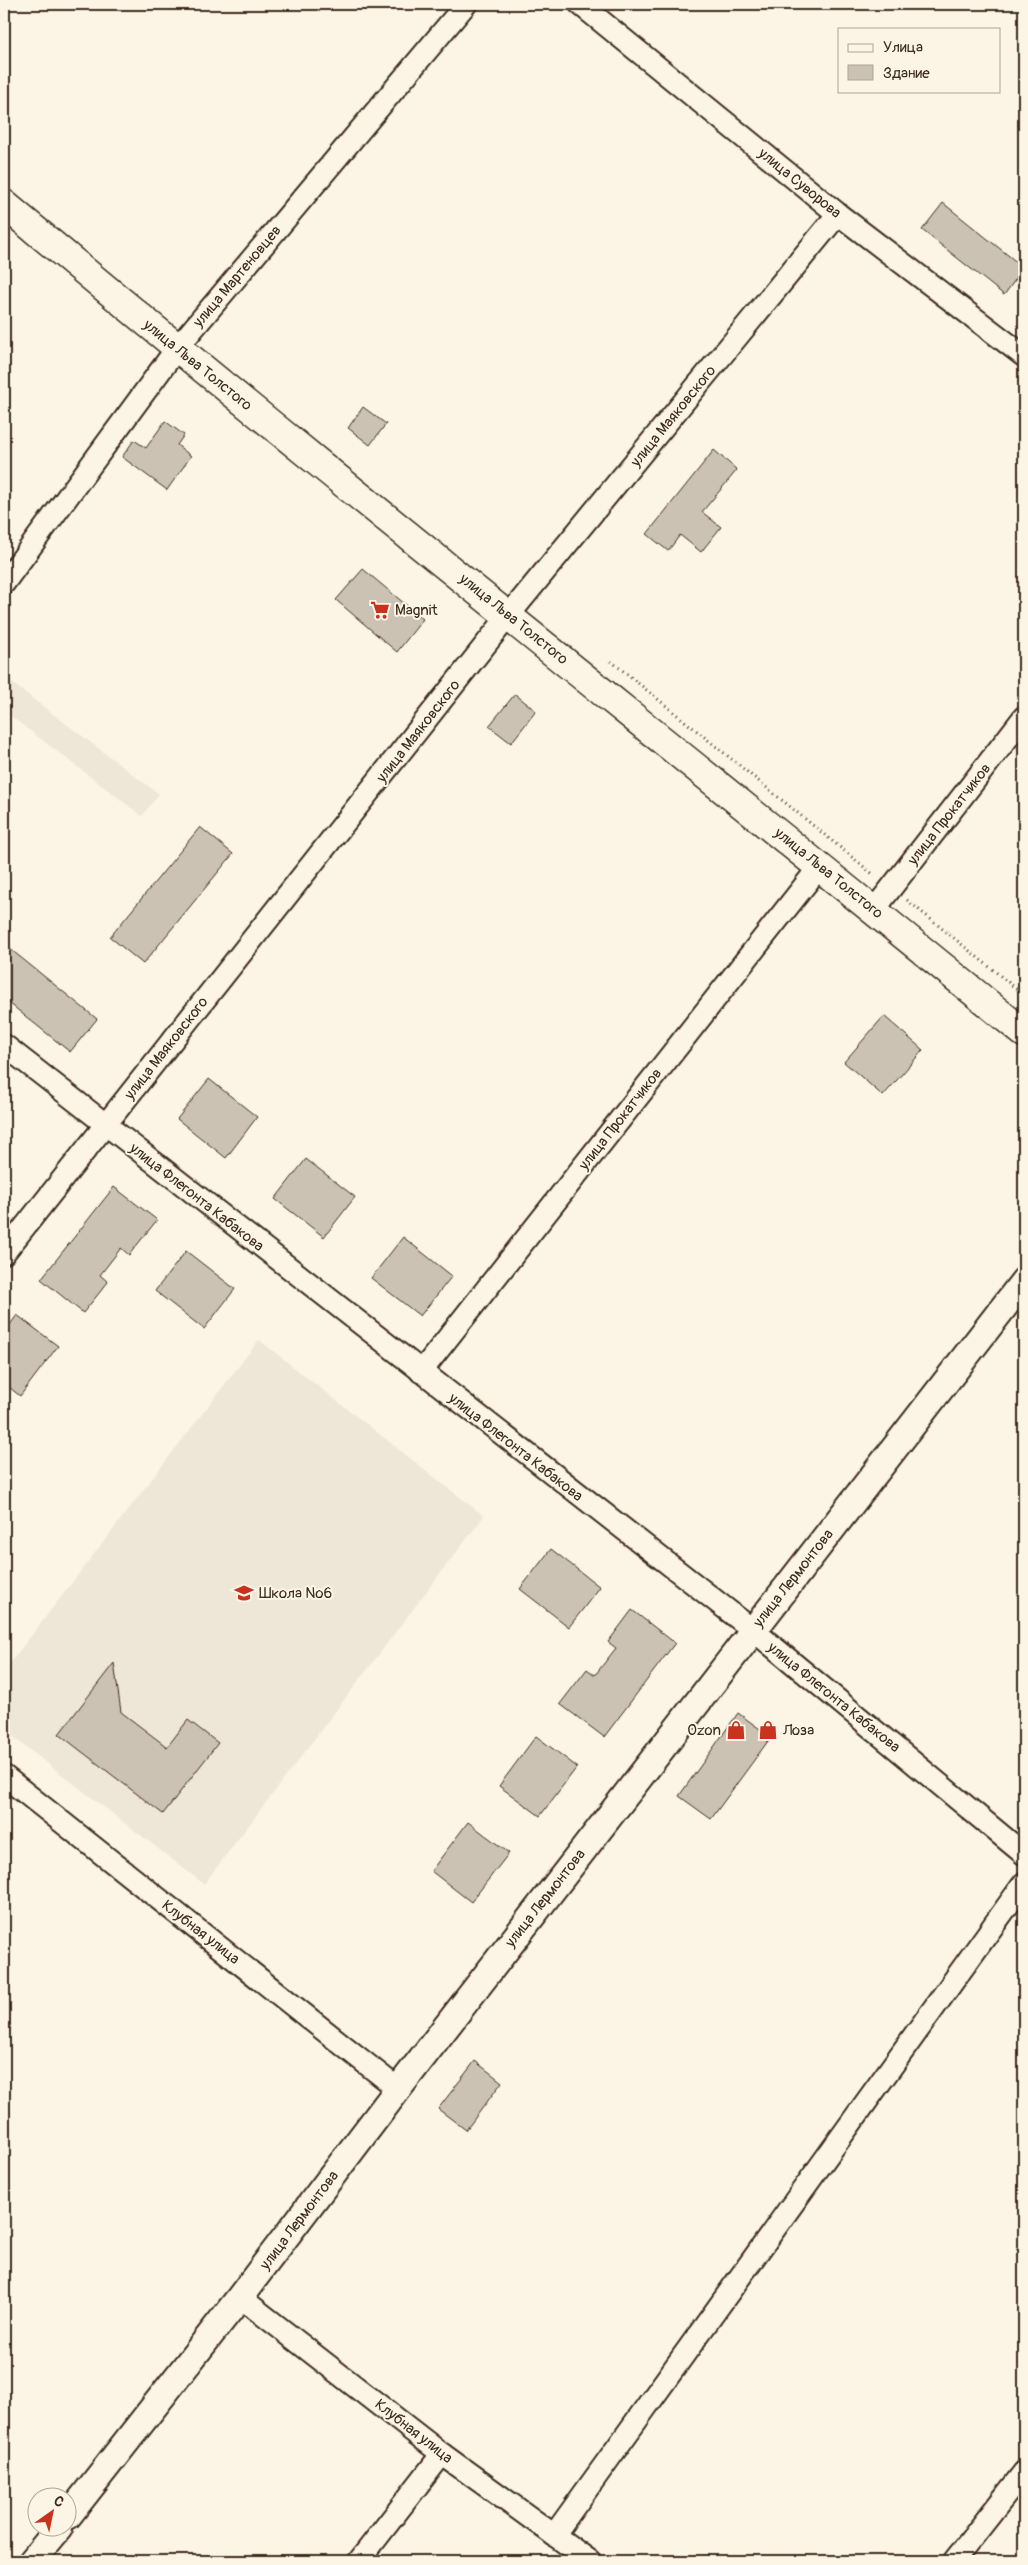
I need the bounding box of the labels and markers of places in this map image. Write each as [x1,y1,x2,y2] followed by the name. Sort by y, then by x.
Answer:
[369,599,391,621] supermarket icon: Magnit
[395,601,438,620] place label: Magnit
[233,1582,255,1604] school or university icon: Школа №6
[259,1584,332,1603] place label: Школа №6
[725,1719,747,1741] shop icon: Ozon
[757,1719,779,1741] shop icon: Лоза
[687,1721,721,1740] place label: Ozon
[782,1721,814,1740] place label: Лоза

